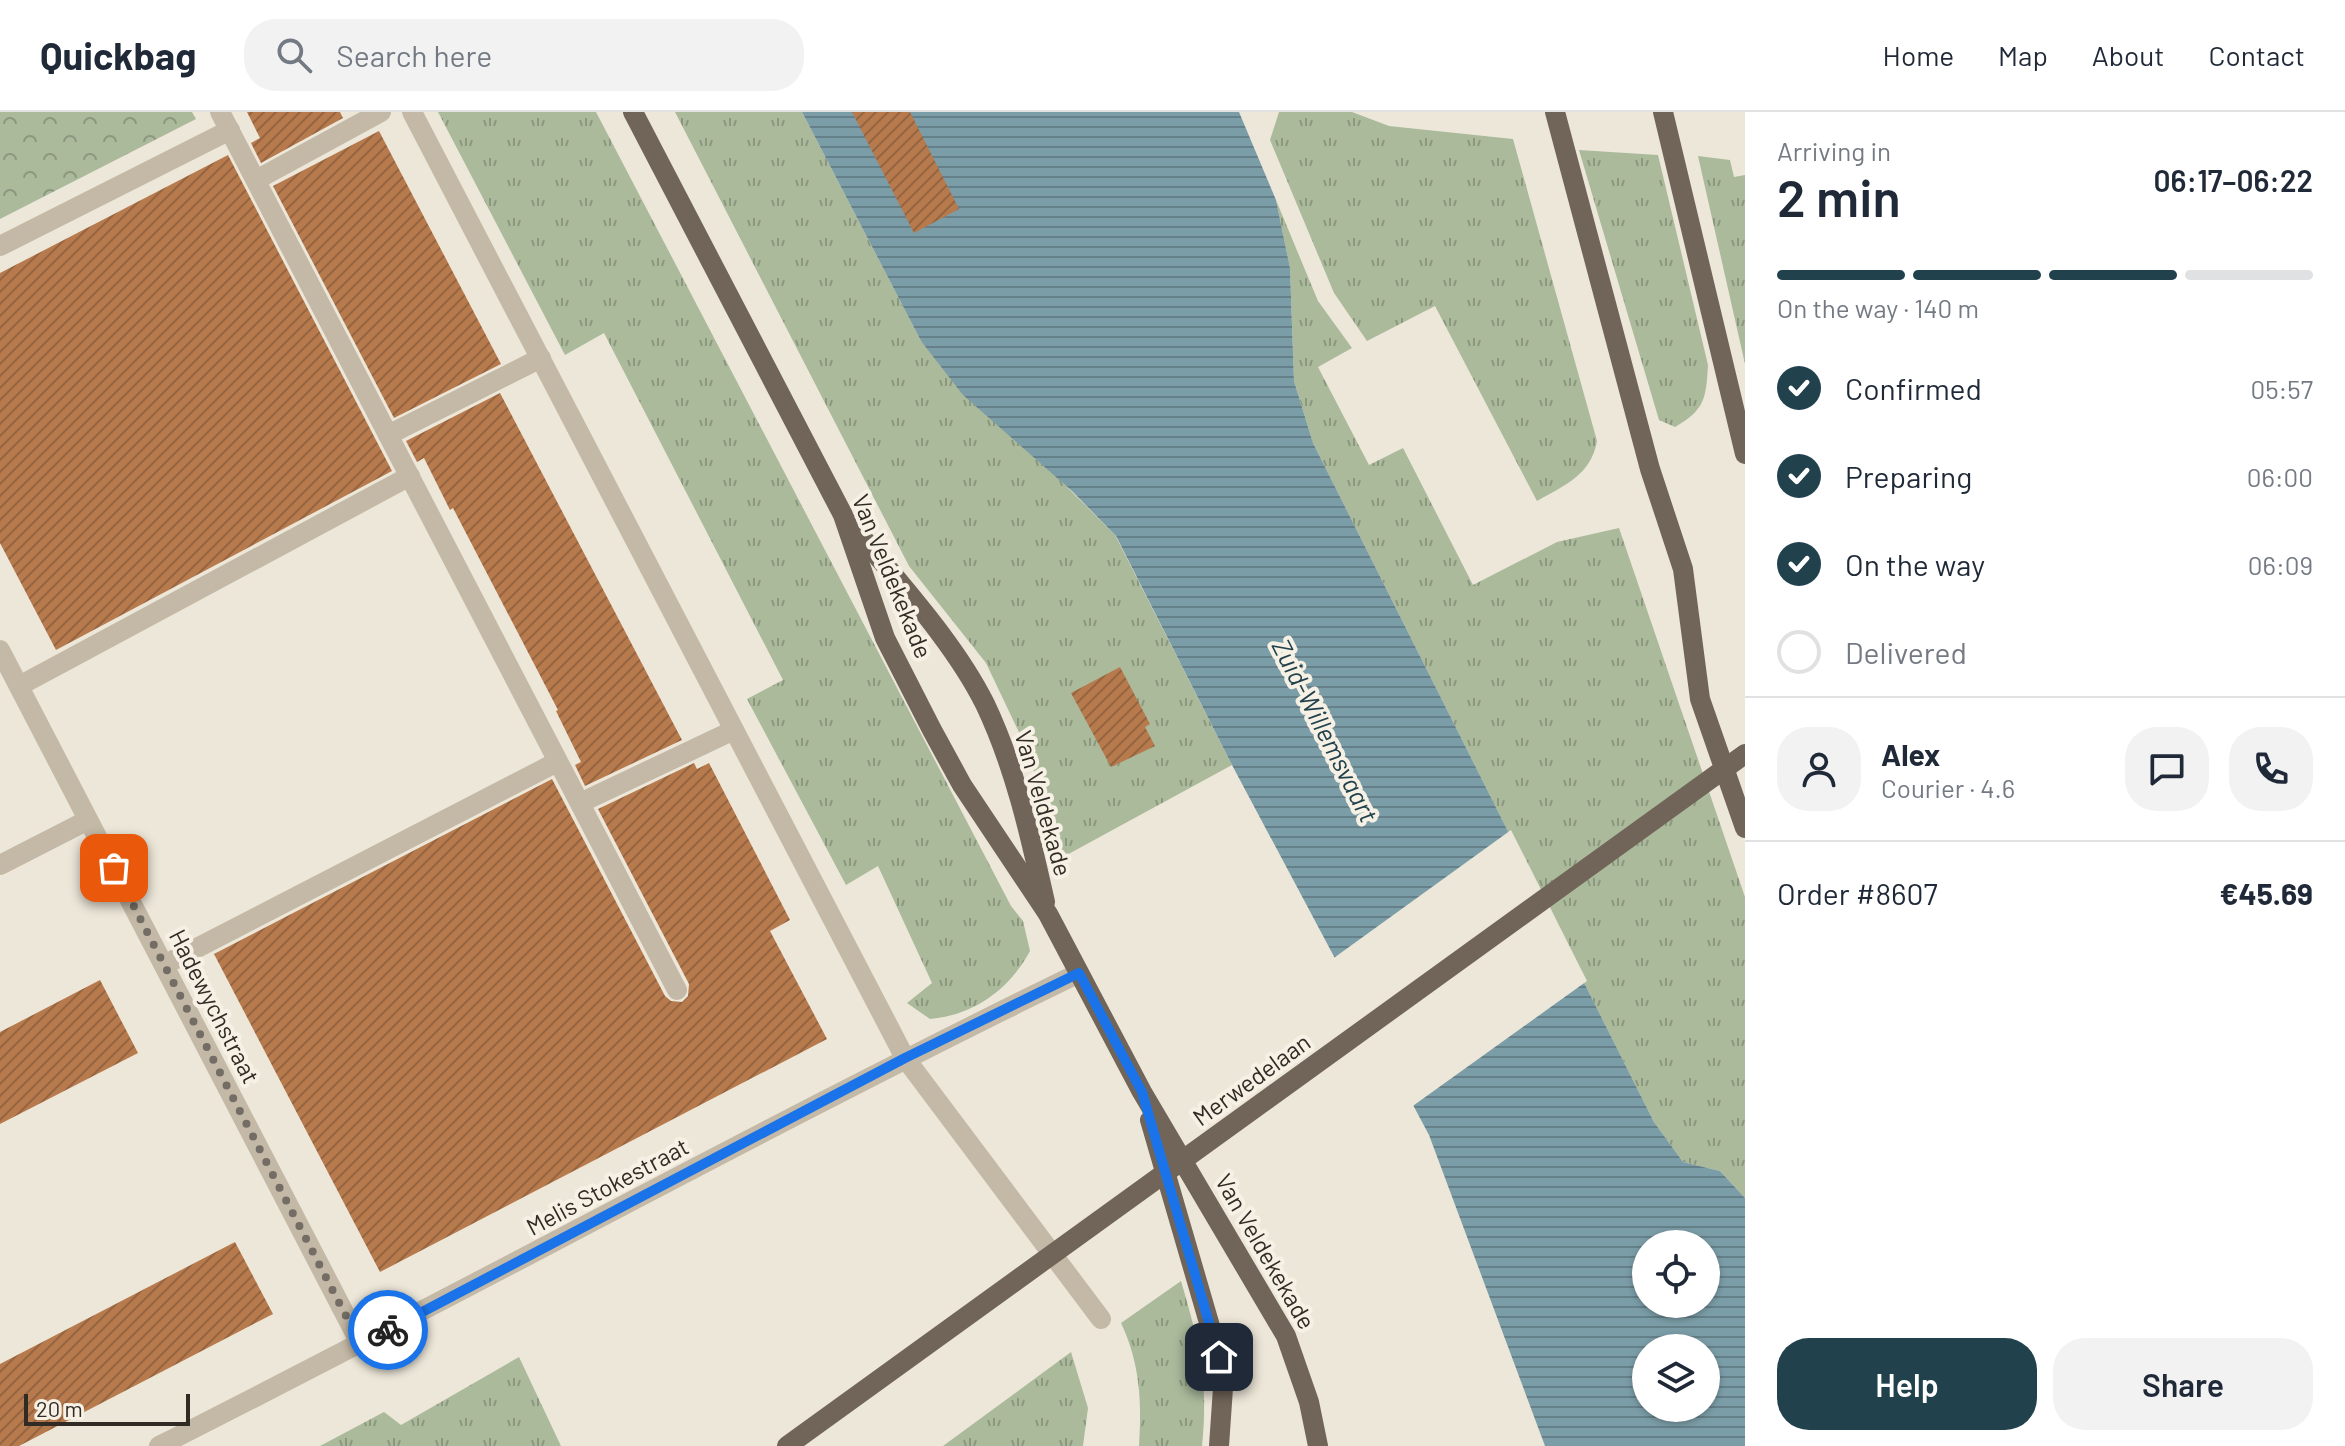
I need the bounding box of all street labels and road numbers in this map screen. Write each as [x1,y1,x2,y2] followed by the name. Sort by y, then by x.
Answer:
[847,490,939,662] street label: Van Veldekekade
[1009,727,1079,879] street label: Van Veldekade
[164,924,266,1088] street label: Hadewychstraat
[1187,1027,1315,1131] street label: Merwedelaan
[521,1131,693,1241] street label: Melis Stokestraat
[1210,1168,1322,1334] street label: Van Veldekekade

